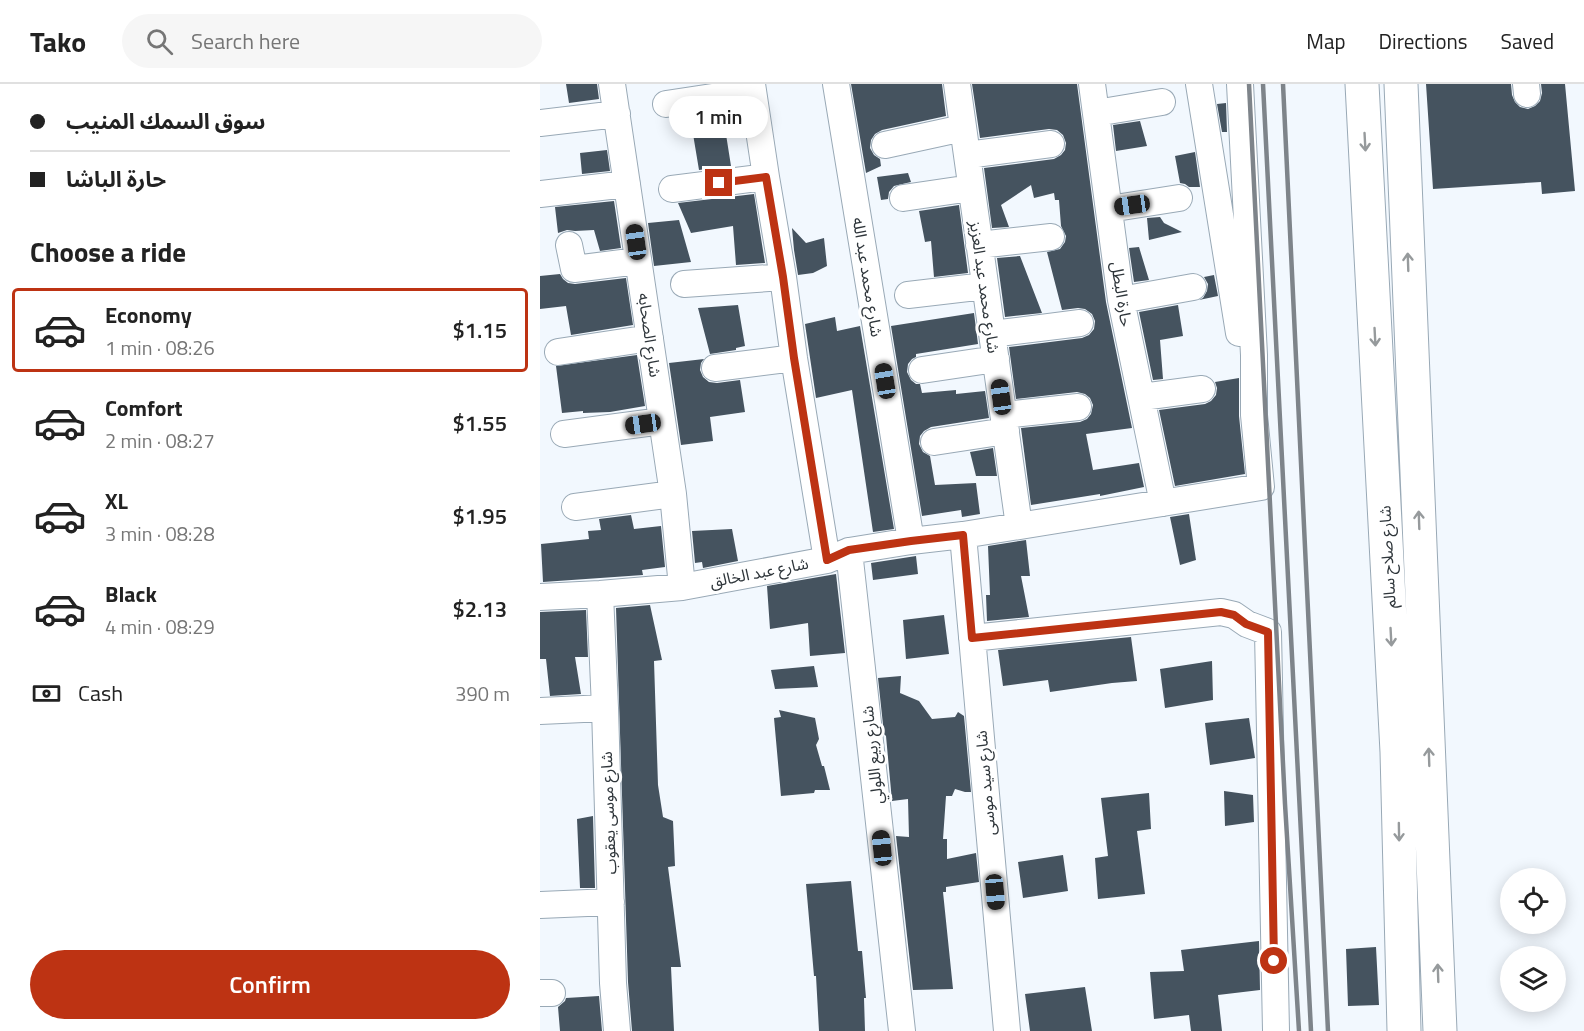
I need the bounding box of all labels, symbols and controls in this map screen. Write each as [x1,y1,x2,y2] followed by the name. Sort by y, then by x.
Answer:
[122,14,542,68] search box
[30,20,86,63] text: Tako
[191,24,300,58] text: Search here
[143,25,176,58] icon: search
[1306,25,1346,57] text: Map
[1379,25,1468,57] text: Directions
[1501,25,1554,57] text: Saved
[670,96,768,138] callout: 1 min
[694,101,743,132] text: 1 min
[66,104,265,138] text: سوق السمك المنيب
[1359,132,1370,152] one-way arrow
[66,162,166,196] text: حارة الباشا
[705,169,732,196] route end
[1113,194,1151,216] car
[846,216,889,339] street label: شارع محمد عبد الله
[963,218,1006,355] street label: شارع محمد عبد العزيز
[625,223,647,261] car
[30,231,186,272] text: Choose a ride
[1403,253,1414,273] one-way arrow
[1105,260,1139,328] street label: حارة البطل
[631,291,668,379] street label: شارع الصحابه
[105,298,192,332] text: Economy
[33,303,87,357] icon: car
[452,313,507,347] text: $1.15
[1370,327,1381,347] one-way arrow
[105,332,215,363] text: 1 min · 08:26
[873,362,897,400] car
[990,378,1012,416] car
[105,391,183,425] text: Comfort
[33,396,87,450] icon: car
[452,406,507,440] text: $1.55
[624,413,662,435] car
[105,425,215,456] text: 2 min · 08:27
[105,484,128,518] text: XL
[33,489,87,543] icon: car
[452,499,507,533] text: $1.95
[1372,505,1403,609] street label: شارع صلاح سالم
[1413,510,1424,530] one-way arrow
[105,518,215,549] text: 3 min · 08:28
[708,551,811,594] street label: شارع عبد الخالق
[105,577,157,611] text: Black
[33,582,87,636] icon: car
[452,592,507,626] text: $2.13
[105,611,215,642] text: 4 min · 08:29
[1386,626,1397,646] one-way arrow
[78,676,123,710] text: Cash
[30,677,63,710] icon: cash
[455,678,510,709] text: 390 m
[855,705,890,805] street label: شارع ربيع اللولي
[968,729,1003,837] street label: شارع سيد موسى
[1423,747,1434,767] one-way arrow
[594,751,623,875] street label: شارع موسى يعقوب
[1394,821,1405,841] one-way arrow
[871,829,893,867] car
[1500,868,1566,1012] map controls
[1500,868,1566,934] button: locate
[984,873,1006,911] car
[1500,946,1566,1012] button: layers
[1260,947,1287,974] route start
[30,950,510,1019] button: Confirm
[1432,963,1443,983] one-way arrow

